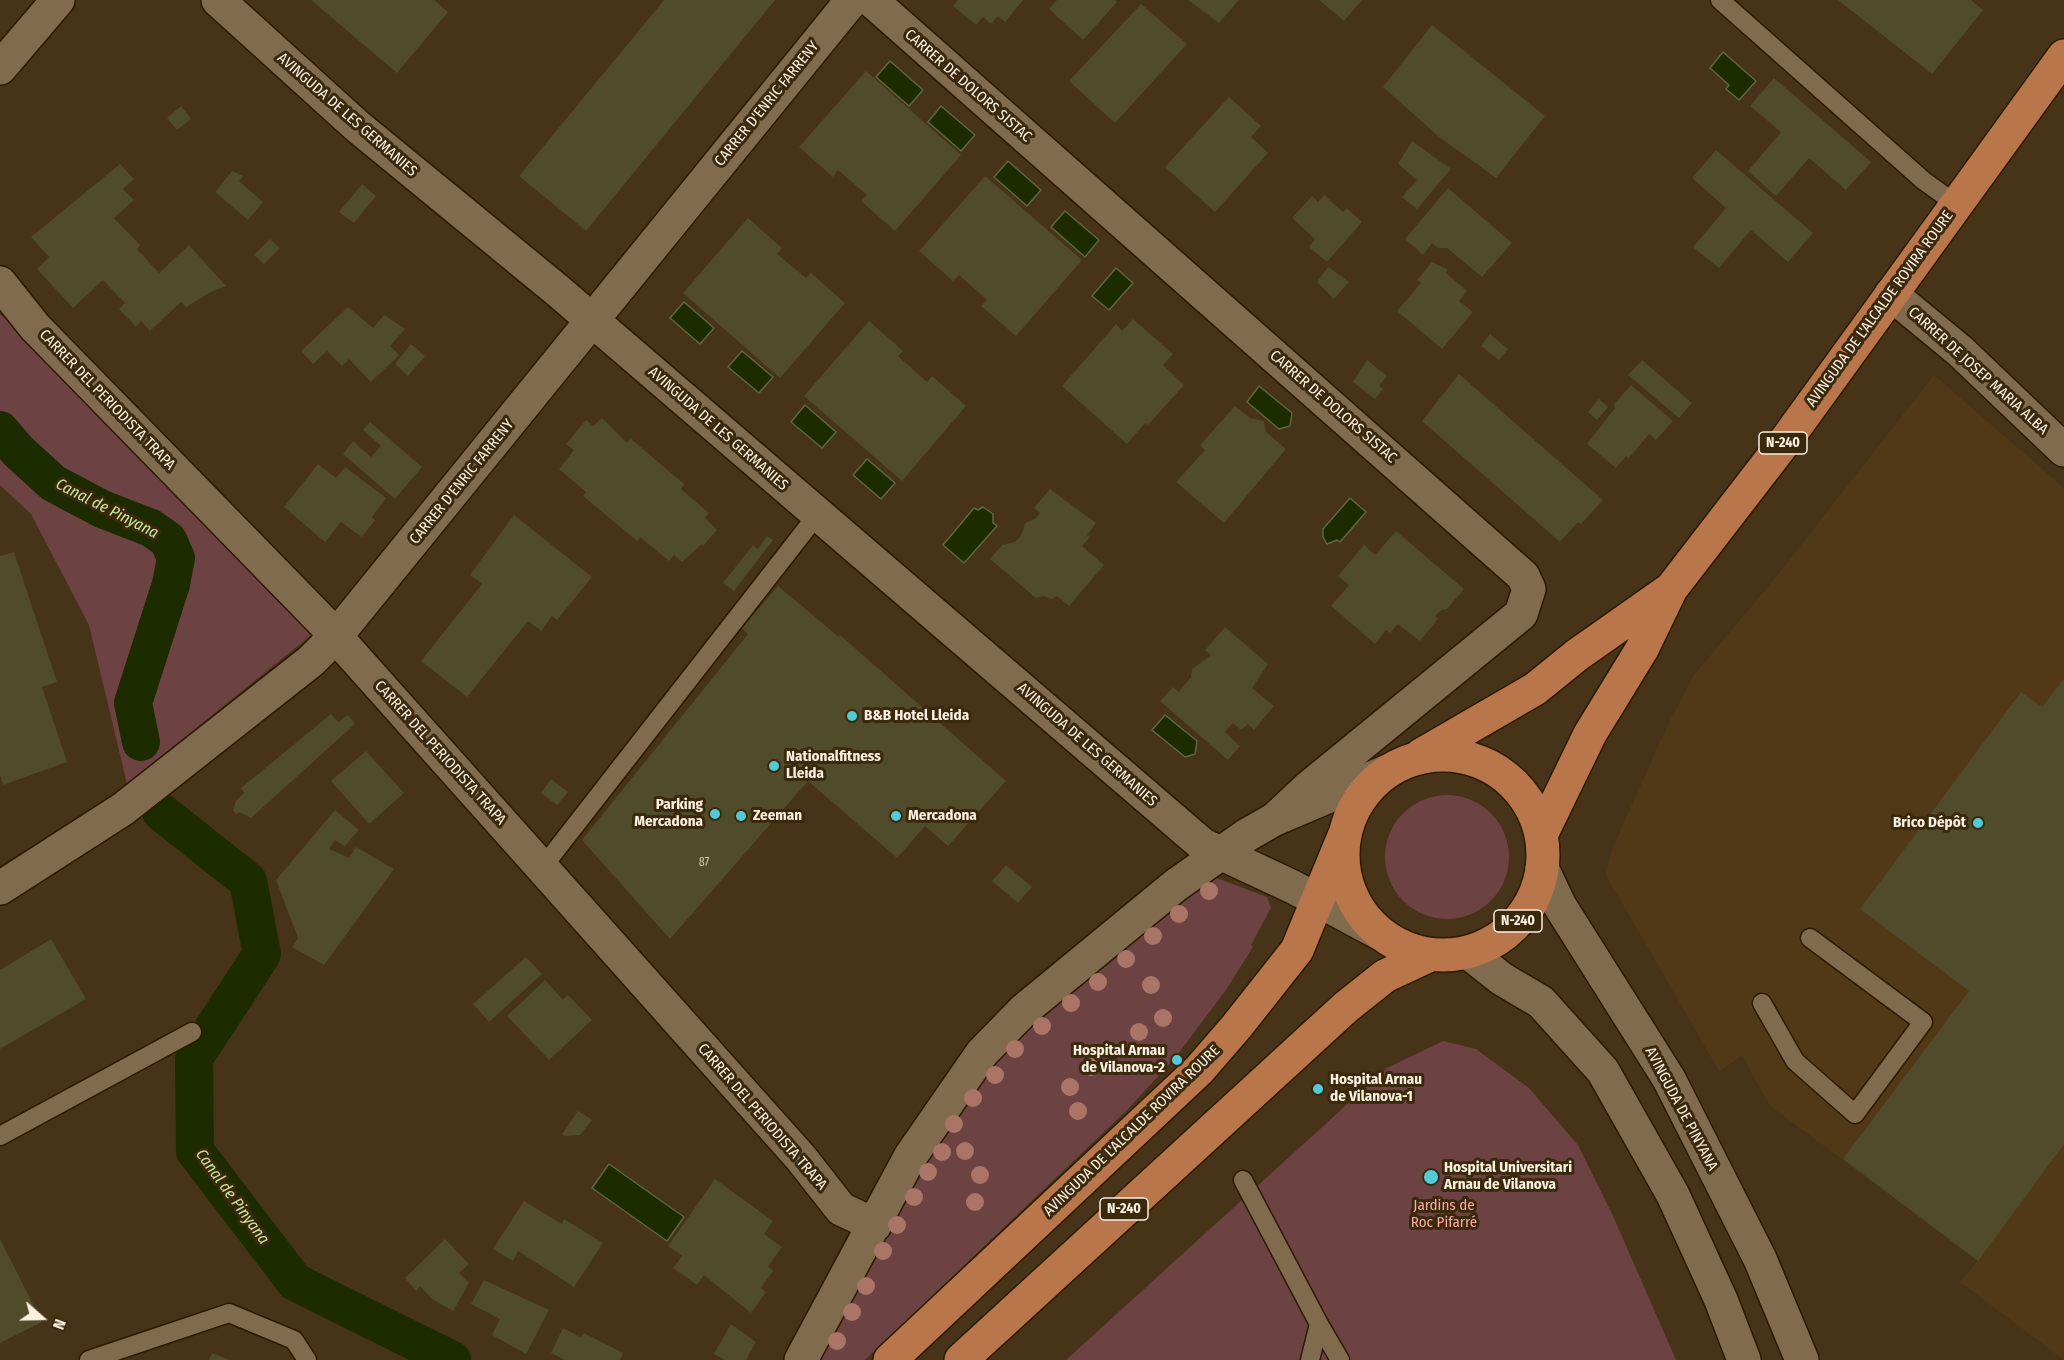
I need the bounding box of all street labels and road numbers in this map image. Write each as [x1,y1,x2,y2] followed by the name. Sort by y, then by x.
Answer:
[901,26,1035,146] street label: CARRER DE DOLORS SISTAC
[711,38,823,170] street label: CARRER D'ENRIC FARRENY
[273,49,421,181] street label: AVINGUDA DE LES GERMANIES
[1803,207,1957,411] street label: AVINGUDA DE L'ALCALDE ROVIRA ROURE
[1904,303,2052,439] street label: CARRER DE JOSEP MARIA ALBA
[35,326,179,474] street label: CARRER DEL PERIODISTA TRAPA
[1266,347,1400,467] street label: CARRER DE DOLORS SISTAC
[644,363,792,495] street label: AVINGUDA DE LES GERMANIES
[406,416,518,548] street label: CARRER D'ENRIC FARRENY
[1759,432,1807,454] road number: N-240
[370,677,510,829] street label: CARRER DEL PERIODISTA TRAPA
[1013,679,1161,811] street label: AVINGUDA DE LES GERMANIES
[1494,910,1542,932] road number: N-240
[693,1040,831,1194] street label: CARRER DEL PERIODISTA TRAPA
[1040,1042,1224,1220] street label: AVINGUDA DE L'ALCALDE ROVIRA ROURE
[1641,1044,1721,1174] street label: AVINGUDA DE PINYANA
[1100,1198,1148,1220] road number: N-240

